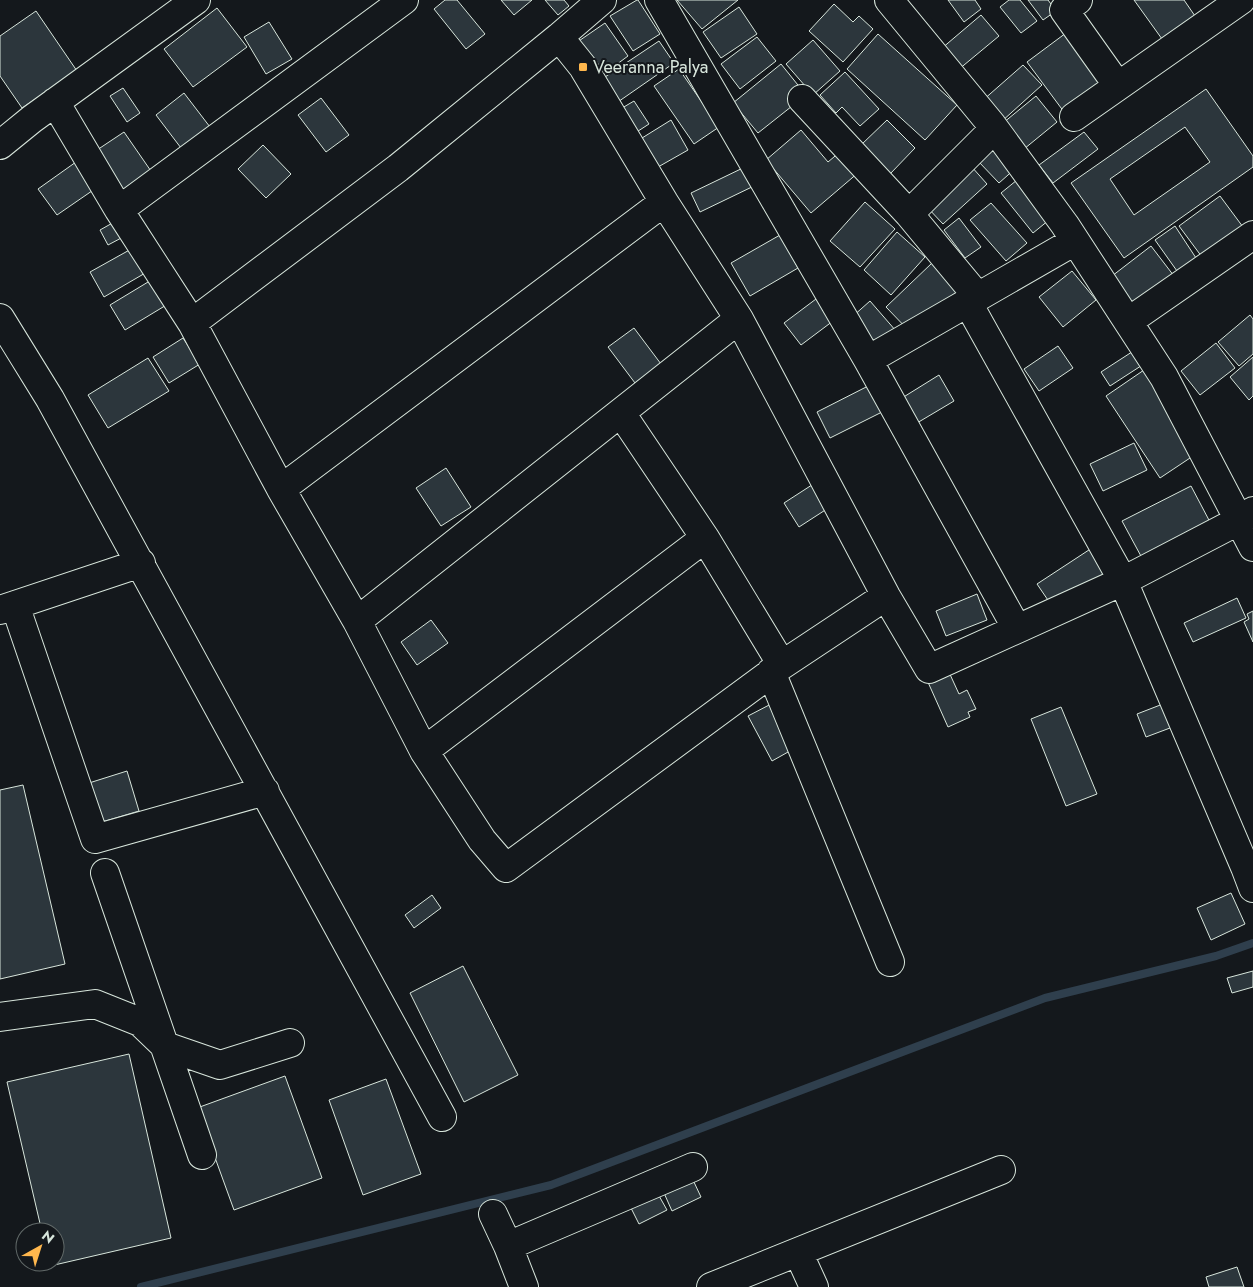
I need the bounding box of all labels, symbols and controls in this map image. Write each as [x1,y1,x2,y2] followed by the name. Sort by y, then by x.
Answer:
[593,54,708,80] place label: Veeranna Palya
[577,61,589,73] marker: Veeranna Palya
[15,1222,65,1272] north arrow
[38,1226,59,1248] text: N

